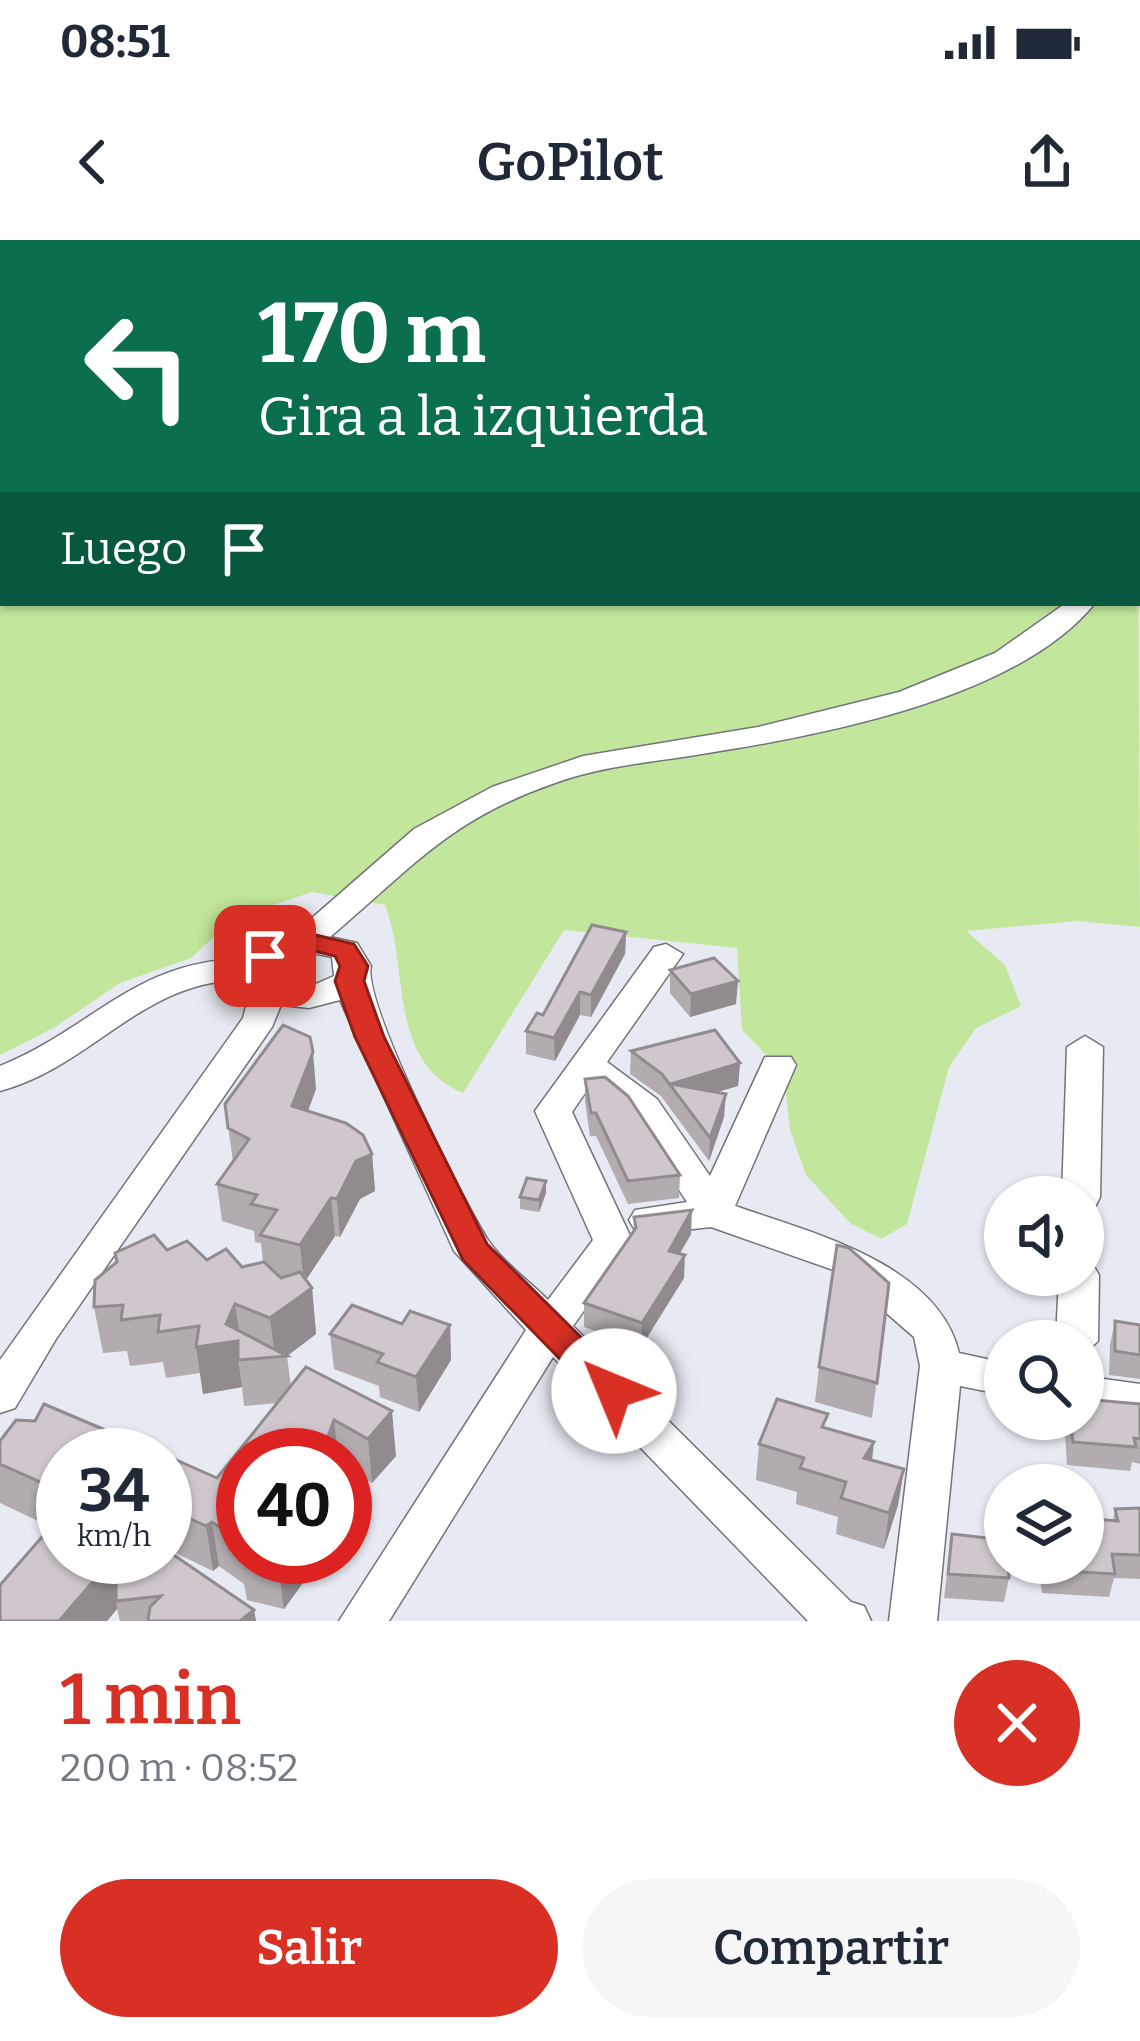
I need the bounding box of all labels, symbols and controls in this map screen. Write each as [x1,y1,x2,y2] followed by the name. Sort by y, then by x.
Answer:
[60,15,170,69] text: 08:51
[60,129,126,195] icon: back
[1014,129,1080,195] icon: share
[476,130,664,194] text: GoPilot
[258,283,486,384] text: 170 m
[60,288,216,444] icon: left
[258,385,708,449] text: Gira a la izquierda
[211,516,277,582] icon: arrive
[60,522,187,576] text: Luego
[214,905,316,1007] pin
[232,923,298,989] icon: arrive
[984,1176,1104,1584] map controls
[984,1176,1104,1296] button: sound
[984,1320,1104,1440] button: search
[551,1328,677,1454] position arrow
[216,1428,372,1584] speed limit sign: 40
[78,1455,150,1527] text: 34
[984,1464,1104,1584] button: layers
[77,1518,151,1554] text: km/h
[60,1657,241,1743] text: 1 min
[954,1660,1080,1786] button: close
[60,1745,298,1791] text: 200 m · 08:52
[60,1879,558,2017] button: Salir
[582,1879,1080,2017] button: Compartir

